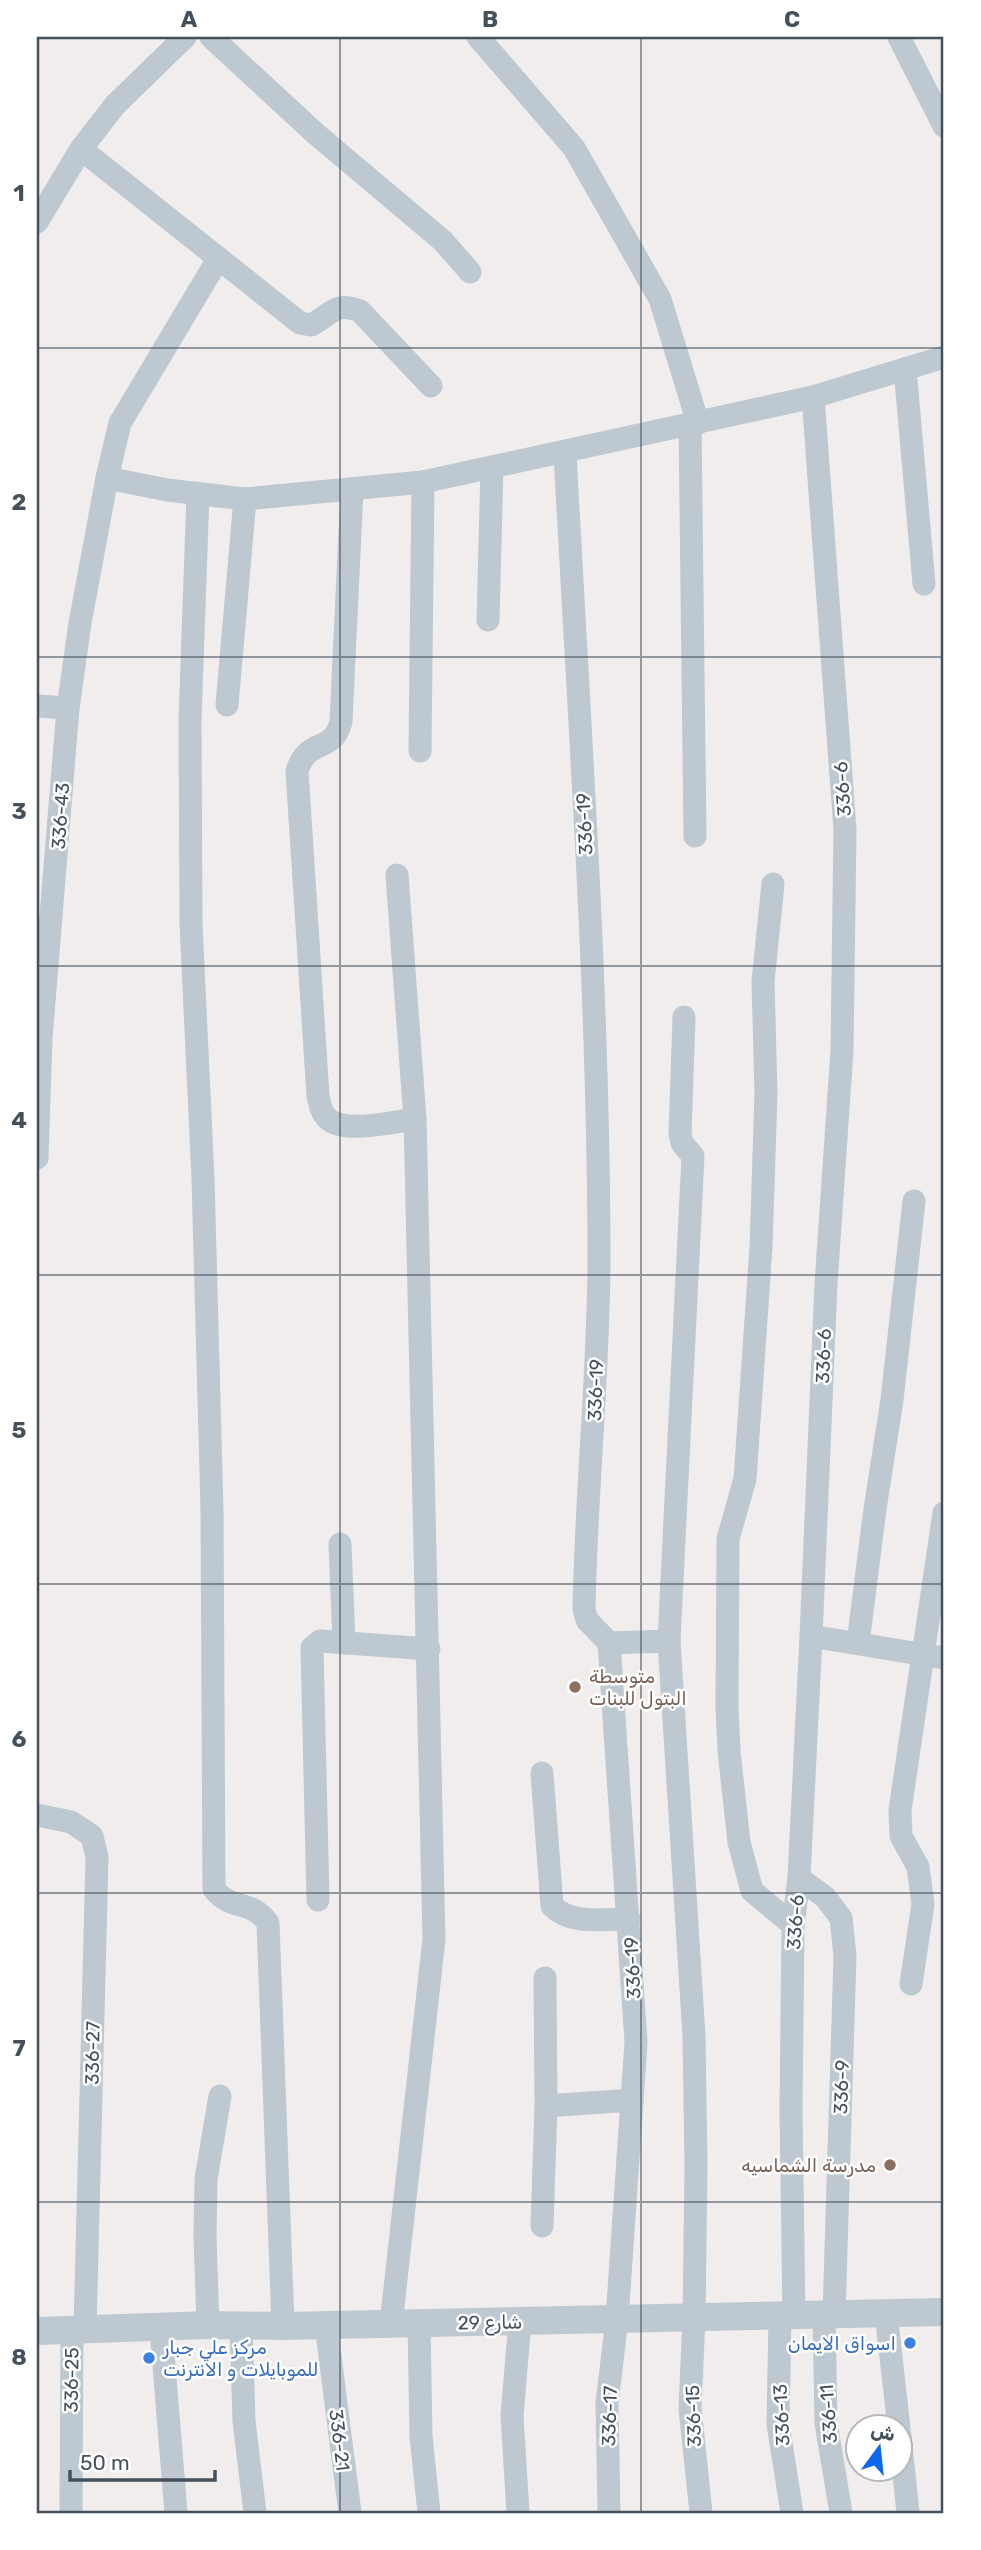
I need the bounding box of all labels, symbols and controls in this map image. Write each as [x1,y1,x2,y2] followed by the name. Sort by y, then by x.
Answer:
[181,5,198,33] text: A
[482,5,498,33] text: B
[784,5,800,33] text: C
[13,179,25,207] text: 1
[12,488,26,516] text: 2
[829,761,856,817] street label: 336-6
[47,782,74,850] street label: 336-43
[571,792,598,856] street label: 336-19
[11,797,27,825] text: 3
[11,1106,27,1134] text: 4
[811,1328,836,1384] street label: 336-6
[583,1359,608,1422] street label: 336-19
[12,1416,27,1444] text: 5
[589,1665,687,1710] place label: متوسطة البتول للبنات
[567,1679,583,1695] marker: متوسطة البتول للبنات
[12,1725,27,1753] text: 6
[782,1894,809,1950] street label: 336-6
[619,1936,646,2000] street label: 336-19
[80,2021,105,2085] street label: 336-27
[12,2034,26,2062] text: 7
[829,2059,854,2115] street label: 336-9
[741,2154,876,2177] place label: مدرسة الشماسيه
[882,2157,898,2173] marker: مدرسة الشماسيه
[457,2310,523,2337] street label: شارع 29
[788,2332,896,2355] place label: اسواق الايمان
[902,2335,918,2351] marker: اسواق الايمان
[162,2336,319,2381] place label: مركز علي جبار للموبايلات و الانترنت
[11,2343,27,2371] text: 8
[59,2347,84,2413] street label: 336-25
[141,2350,157,2366] marker: مركز علي جبار للموبايلات و الانترنت
[768,2383,795,2447] street label: 336-13
[681,2384,706,2447] street label: 336-15
[815,2384,842,2444] street label: 336-11
[597,2385,622,2447] street label: 336-17
[324,2408,355,2472] street label: 336-21
[844,2414,914,2484] north arrow
[869,2418,898,2446] text: ش
[70,2438,215,2482] scale bar
[80,2450,130,2475] text: 50 m

